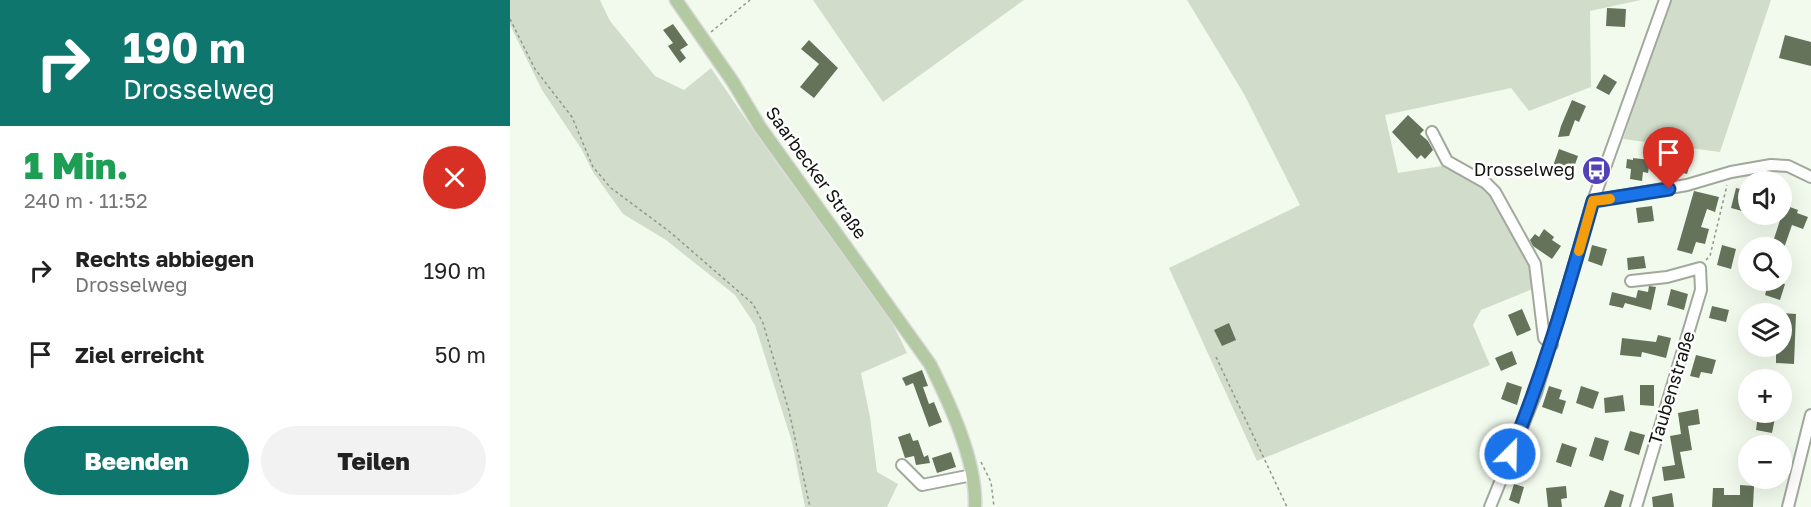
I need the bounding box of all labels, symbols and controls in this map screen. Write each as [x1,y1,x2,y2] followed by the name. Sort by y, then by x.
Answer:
[123,22,246,72] text: 190 m
[24,24,102,102] icon: right
[123,73,275,105] text: Drosselweg
[761,102,872,243] street label: Saarbecker Straße
[1643,127,1694,189] pin
[1652,136,1685,169] icon: arrive
[24,144,128,187] text: 1 Min.
[423,146,486,209] button: close
[1580,154,1612,186] bus stop icon: Drosselweg
[1474,158,1575,180] place label: Drosselweg
[1738,171,1792,489] map controls
[1738,171,1792,225] button: sound
[24,188,148,212] text: 240 m · 11:52
[1738,237,1792,291] button: search
[75,245,254,272] text: Rechts abbiegen
[24,254,57,287] icon: right
[423,257,486,284] text: 190 m
[75,272,188,296] text: Drosselweg
[1738,303,1792,357] button: layers
[1643,328,1699,447] street label: Taubenstraße
[24,338,57,371] icon: arrive
[75,341,204,368] text: Ziel erreicht
[435,341,486,368] text: 50 m
[1738,369,1792,423] button: +
[1478,422,1542,486] position arrow
[24,426,249,495] button: Beenden
[261,426,486,495] button: Teilen
[1738,435,1792,489] button: −

